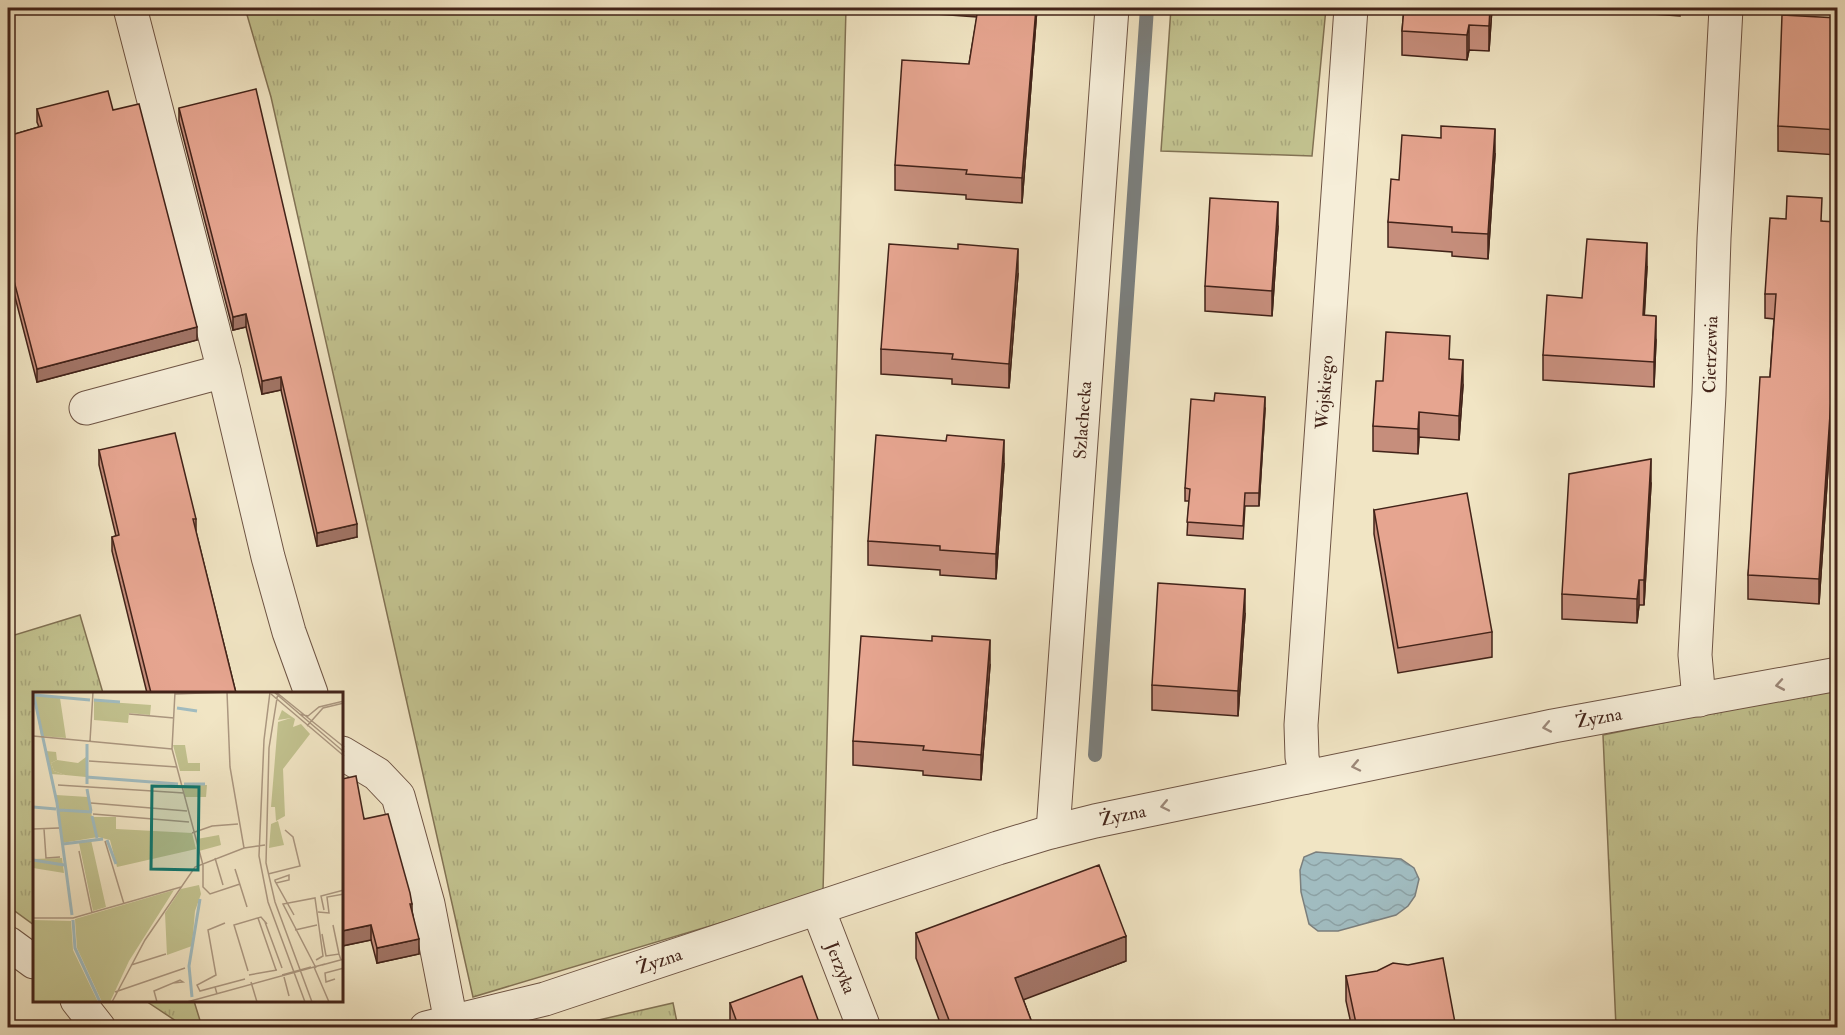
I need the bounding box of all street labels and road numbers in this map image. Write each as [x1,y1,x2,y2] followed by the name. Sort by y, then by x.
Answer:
[1698,315,1724,394] street label: Cietrzewia
[1311,354,1339,431] street label: Wojskiego
[1069,380,1097,460] street label: Szlachecka
[1574,703,1624,734] street label: Żyzna
[1097,800,1148,832] street label: Żyzna
[819,938,861,998] street label: Jerzyka
[633,943,686,980] street label: Żyzna

